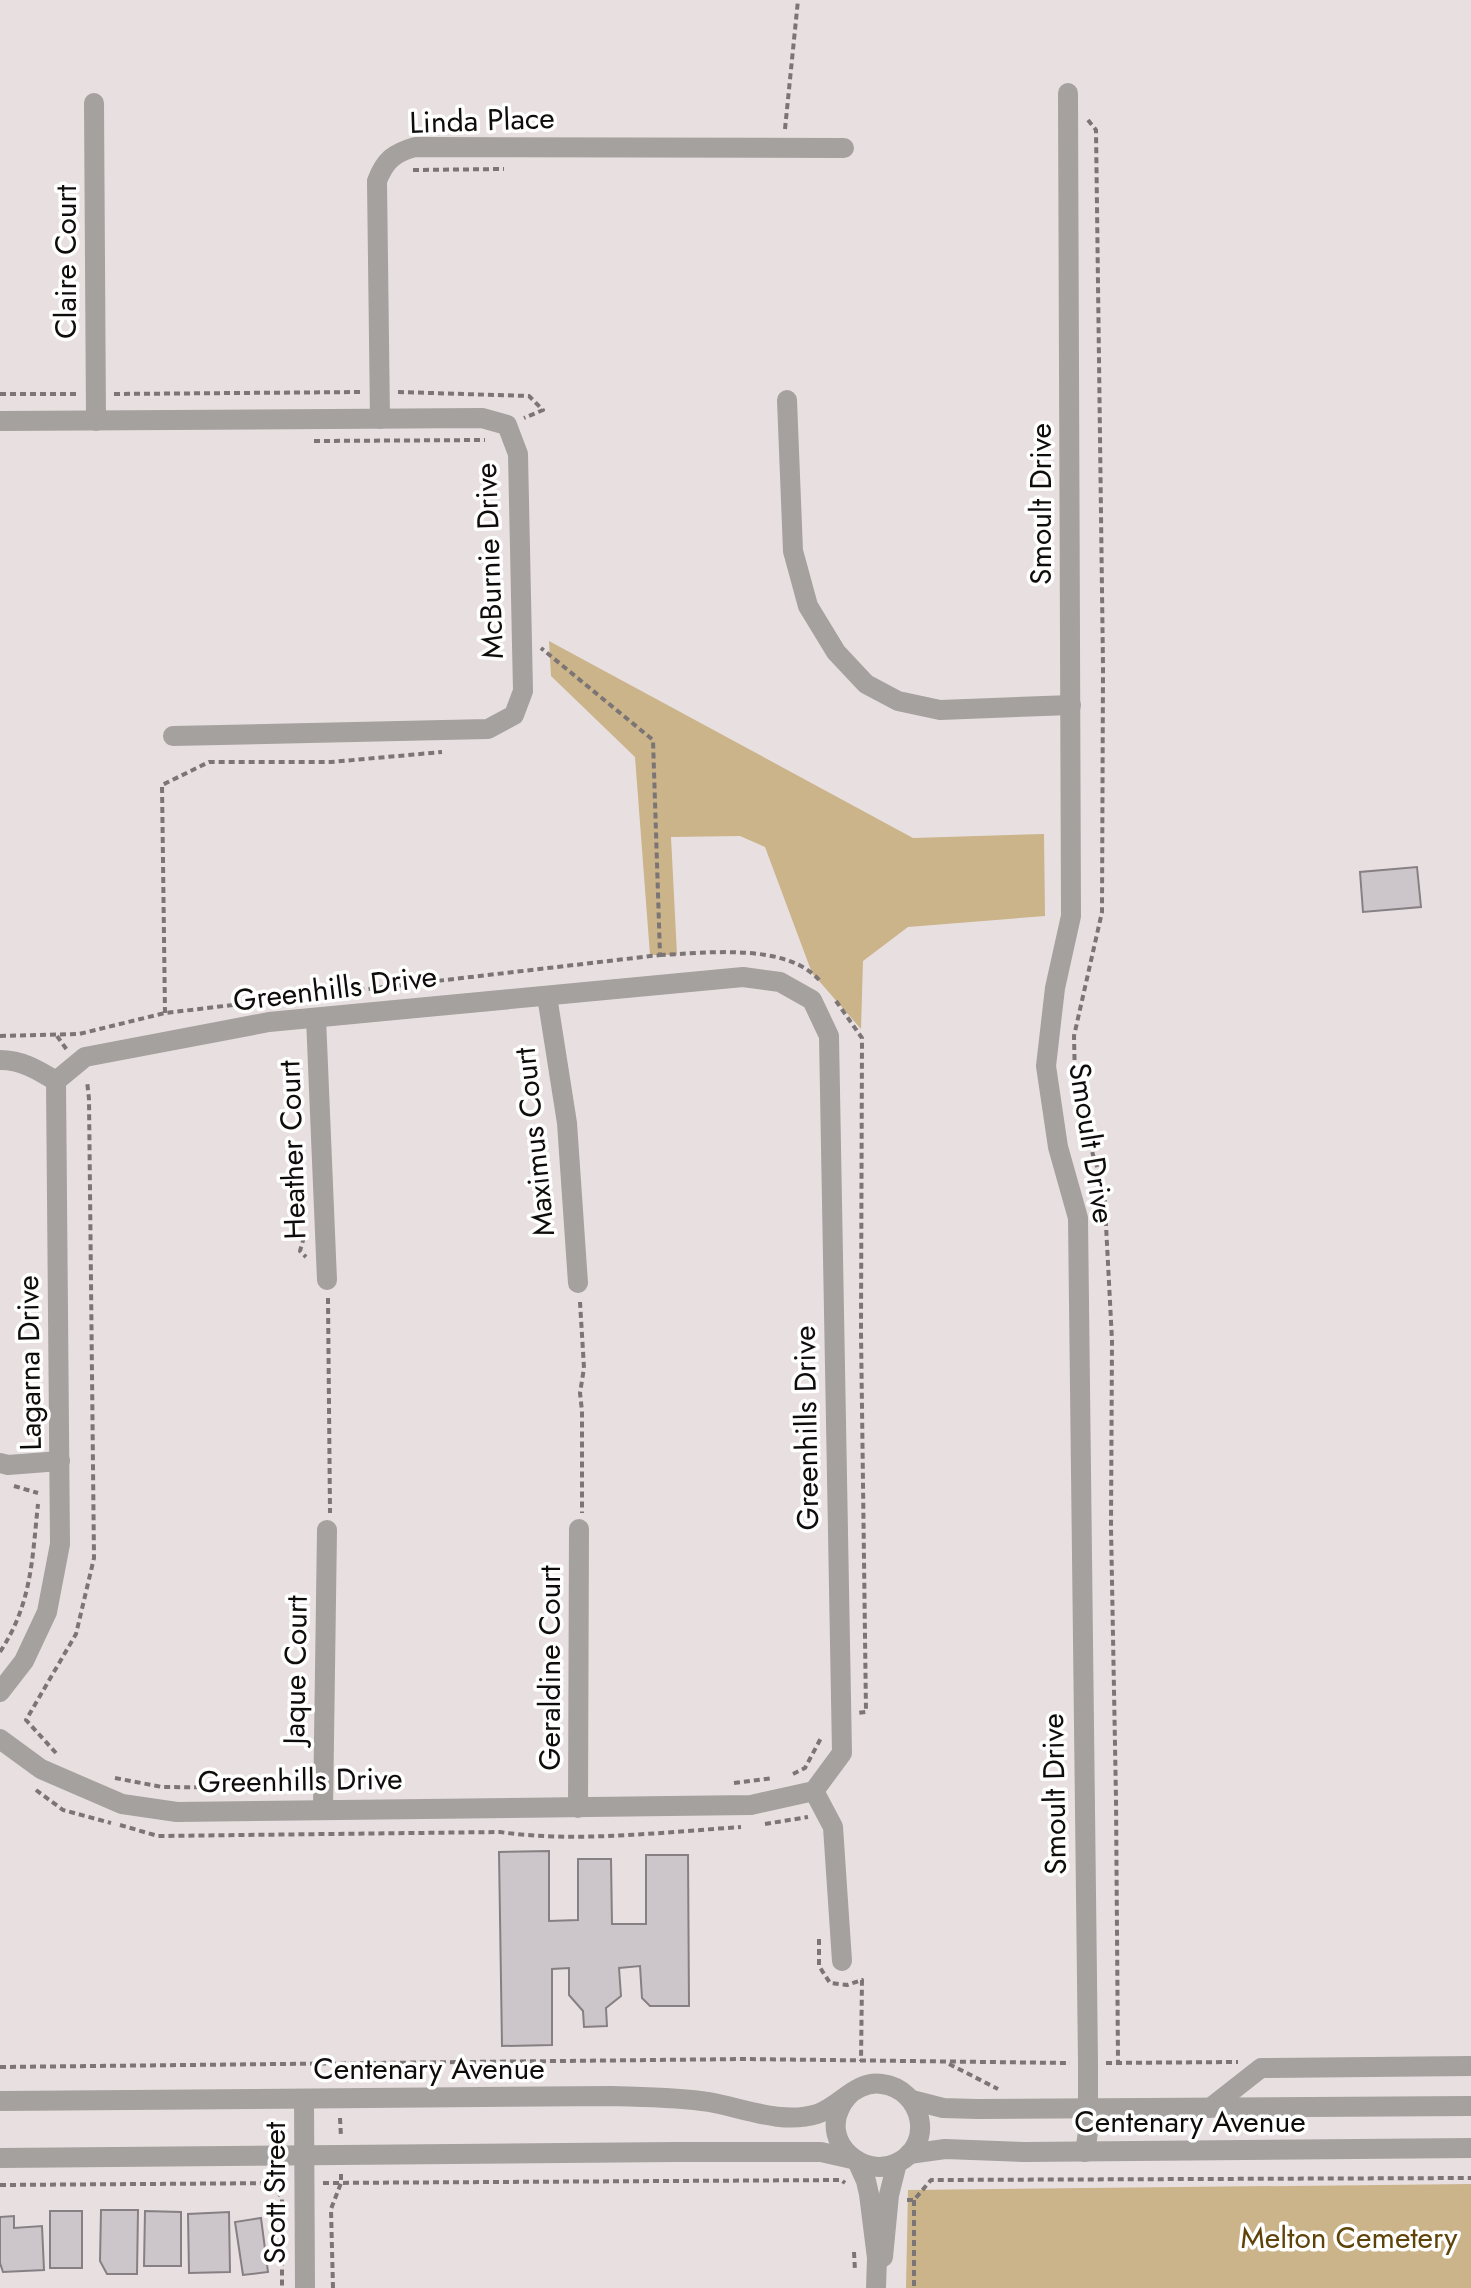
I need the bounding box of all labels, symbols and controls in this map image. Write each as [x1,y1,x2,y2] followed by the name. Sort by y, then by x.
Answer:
[409,96,555,144] street label: Linda Place
[44,184,87,339] street label: Claire Court
[1019,423,1062,585] street label: Smoult Drive
[464,462,514,660] street label: McBurnie Drive
[231,954,439,1022] street label: Greenhills Drive
[503,1045,565,1239] street label: Maximus Court
[267,1059,317,1240] street label: Heather Court
[1058,1060,1126,1226] street label: Smoult Drive
[6,1275,52,1451] street label: Lagarna Drive
[783,1325,829,1531] street label: Greenhills Drive
[528,1564,571,1771] street label: Geraldine Court
[272,1594,318,1749] street label: Jaque Court
[1031,1713,1077,1875] street label: Smoult Drive
[197,1757,403,1803] street label: Greenhills Drive
[313,2047,545,2090] street label: Centenary Avenue
[1074,2100,1306,2143] street label: Centenary Avenue
[253,2121,296,2264] street label: Scott Street
[1241,2216,1458,2259] park label: Melton Cemetery

